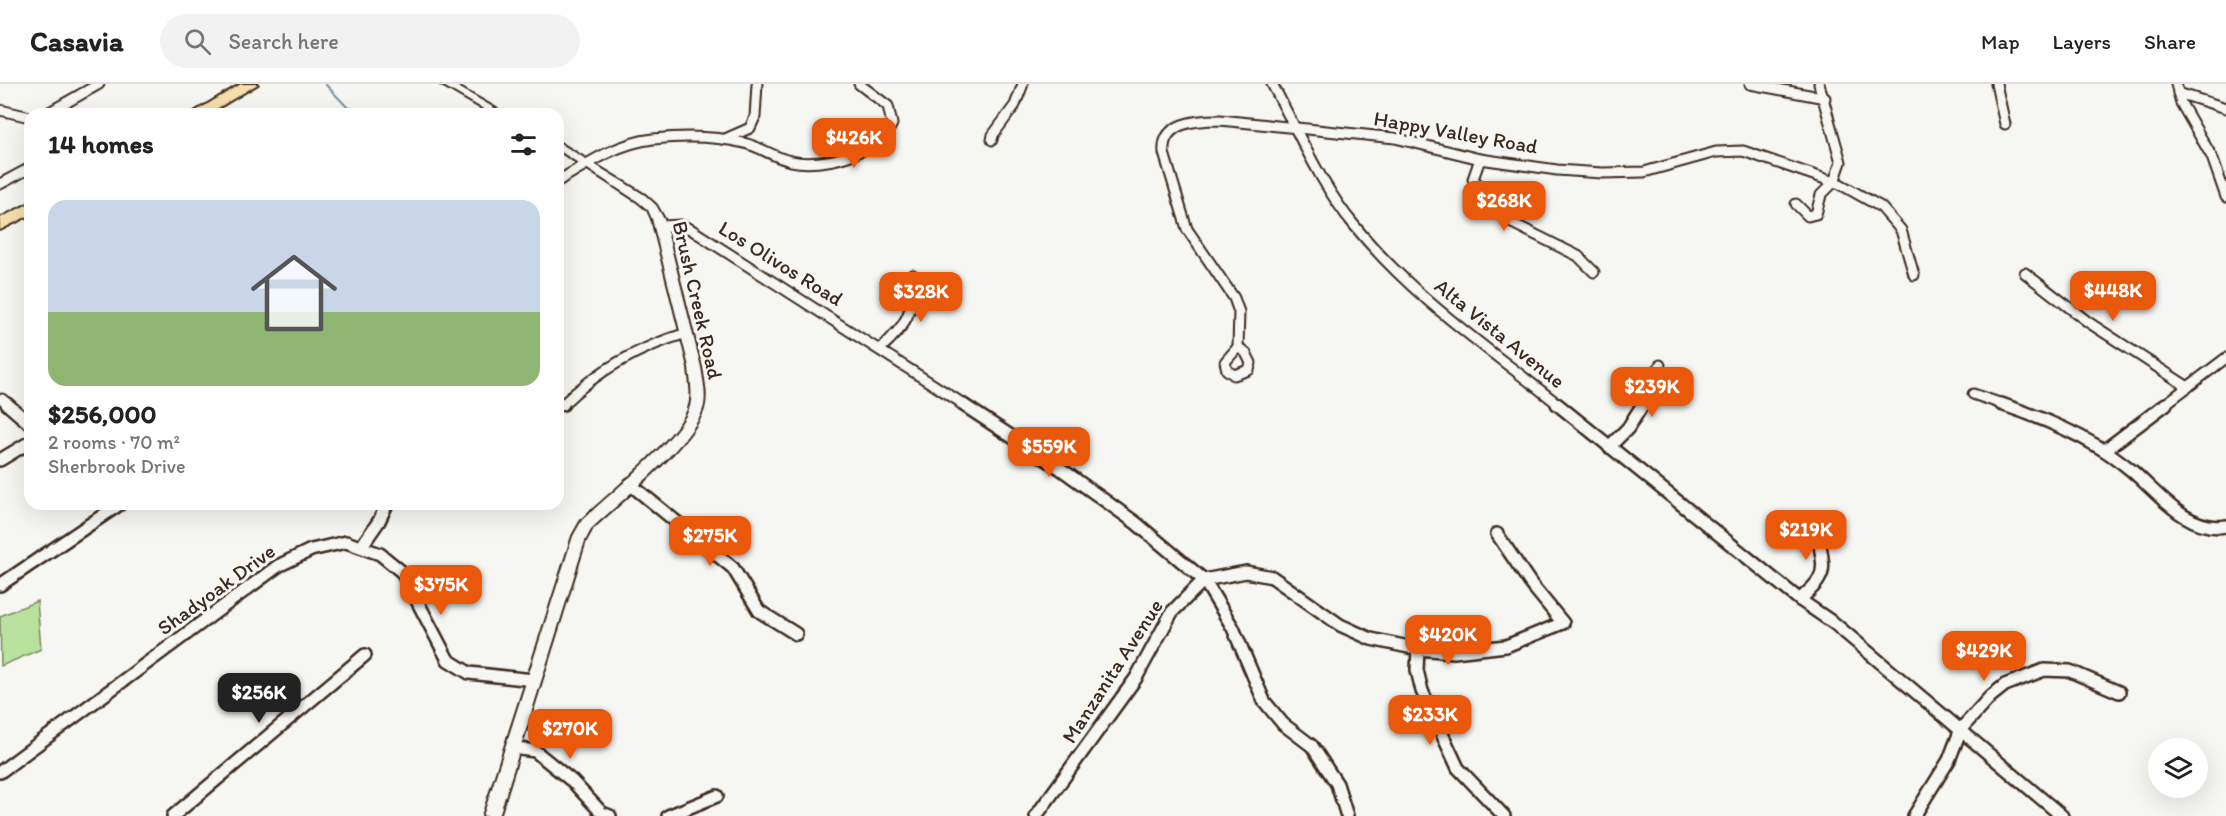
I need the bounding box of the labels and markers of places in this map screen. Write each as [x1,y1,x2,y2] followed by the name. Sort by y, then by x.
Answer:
[812,118,896,169] pin: $426K
[1462,181,1546,232] pin: $268K
[2071,271,2155,322] pin: $448K
[879,272,963,323] pin: $328K
[1610,367,1694,418] pin: $239K
[1007,427,1091,478] pin: $559K
[1764,510,1848,561] pin: $219K
[668,516,752,567] pin: $275K
[399,565,483,616] pin: $375K
[1406,615,1490,666] pin: $420K
[1942,631,2026,682] pin: $429K
[217,673,301,724] pin: $256K
[1388,695,1472,746] pin: $233K
[528,709,612,760] pin: $270K

